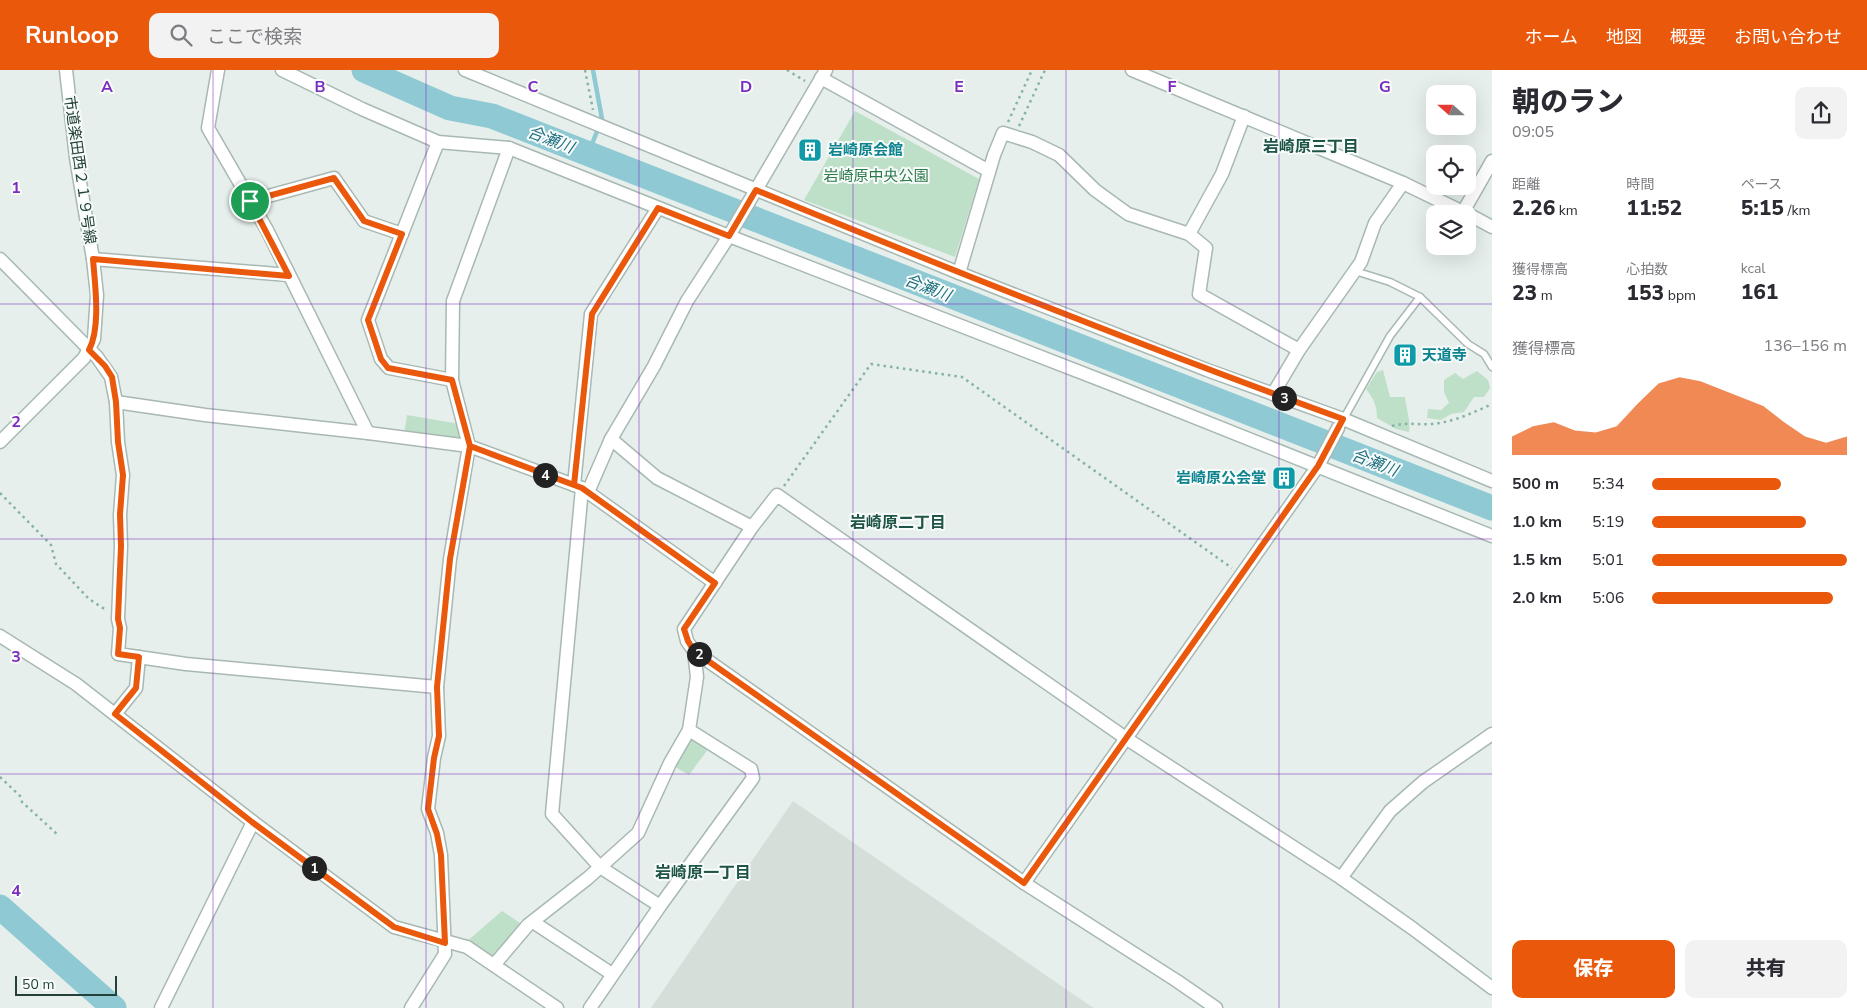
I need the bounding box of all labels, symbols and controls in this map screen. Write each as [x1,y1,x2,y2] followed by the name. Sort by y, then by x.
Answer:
[149,13,499,58] search box
[25,19,119,51] text: Runloop
[167,21,195,49] icon: search
[207,24,302,50] text: ここで検索
[1525,25,1578,49] text: ホーム
[1606,25,1642,49] text: 地図
[1670,25,1706,49] text: 概要
[1734,25,1842,49] text: お問い合わせ
[101,76,113,98] text: A
[314,76,326,98] text: B
[528,76,539,98] text: C
[740,76,752,98] text: D
[954,76,964,98] text: E
[1168,76,1177,98] text: F
[1379,76,1391,98] text: G
[1512,83,1624,121] text: 朝のラン
[1426,85,1476,135] north arrow
[1426,85,1476,255] map controls
[1795,87,1847,139] button: share
[60,94,100,246] street label: 市道楽田西２１９号線
[524,121,579,160] water label: 合瀬川
[1512,121,1554,143] text: 09:05
[1263,136,1359,158] district label: 岩崎原三丁目
[797,137,823,163] building icon: 岩崎原会館
[828,140,903,160] place label: 岩崎原会館
[1426,145,1476,195] button: locate
[823,166,929,186] park label: 岩崎原中央公園
[1512,175,1540,194] text: 距離
[1626,175,1654,194] text: 時間
[1741,175,1782,194] text: ペース
[11,177,21,199] text: 1
[229,180,271,222] pin
[236,187,264,215] icon: arrive
[1512,194,1555,222] text: 2.26
[1626,194,1682,222] text: 11:52
[1741,194,1784,222] text: 5:15
[1555,201,1578,220] text: km
[1784,201,1810,220] text: /km
[1426,205,1476,255] button: layers
[1741,259,1765,278] text: kcal
[1512,260,1568,279] text: 獲得標高
[1626,260,1668,279] text: 心拍数
[901,269,956,308] water label: 合瀬川
[1741,278,1778,306] text: 161
[1512,279,1537,307] text: 23
[1626,279,1664,307] text: 153
[1537,286,1553,305] text: m
[1664,286,1696,305] text: bpm
[1764,335,1847,357] text: 136–156 m
[1512,338,1576,360] text: 獲得標高
[1392,342,1418,368] building icon: 天道寺
[1422,345,1467,365] place label: 天道寺
[1272,386,1296,410] pin: 3
[1280,389,1289,408] text: 3
[11,411,21,433] text: 2
[1348,444,1403,483] water label: 合瀬川
[532,462,558,488] pin: 4
[1271,465,1297,491] building icon: 岩崎原公会堂
[541,466,550,485] text: 4
[1176,468,1266,488] place label: 岩崎原公会堂
[1512,473,1559,495] text: 500 m
[1592,473,1624,495] text: 5:34
[1512,511,1562,533] text: 1.0 km
[1592,511,1624,533] text: 5:19
[850,512,946,534] district label: 岩崎原二丁目
[1512,549,1562,571] text: 1.5 km
[1592,549,1624,571] text: 5:01
[1512,587,1562,609] text: 2.0 km
[1592,587,1624,609] text: 5:06
[686,642,712,666] pin: 2
[695,645,704,664] text: 2
[11,646,21,668] text: 3
[302,856,326,880] pin: 1
[310,859,319,878] text: 1
[655,862,751,884] district label: 岩崎原一丁目
[11,880,21,902] text: 4
[1512,940,1675,998] button: 保存
[1685,940,1847,998] button: 共有
[15,973,118,996] scale bar
[22,975,54,994] text: 50 m

